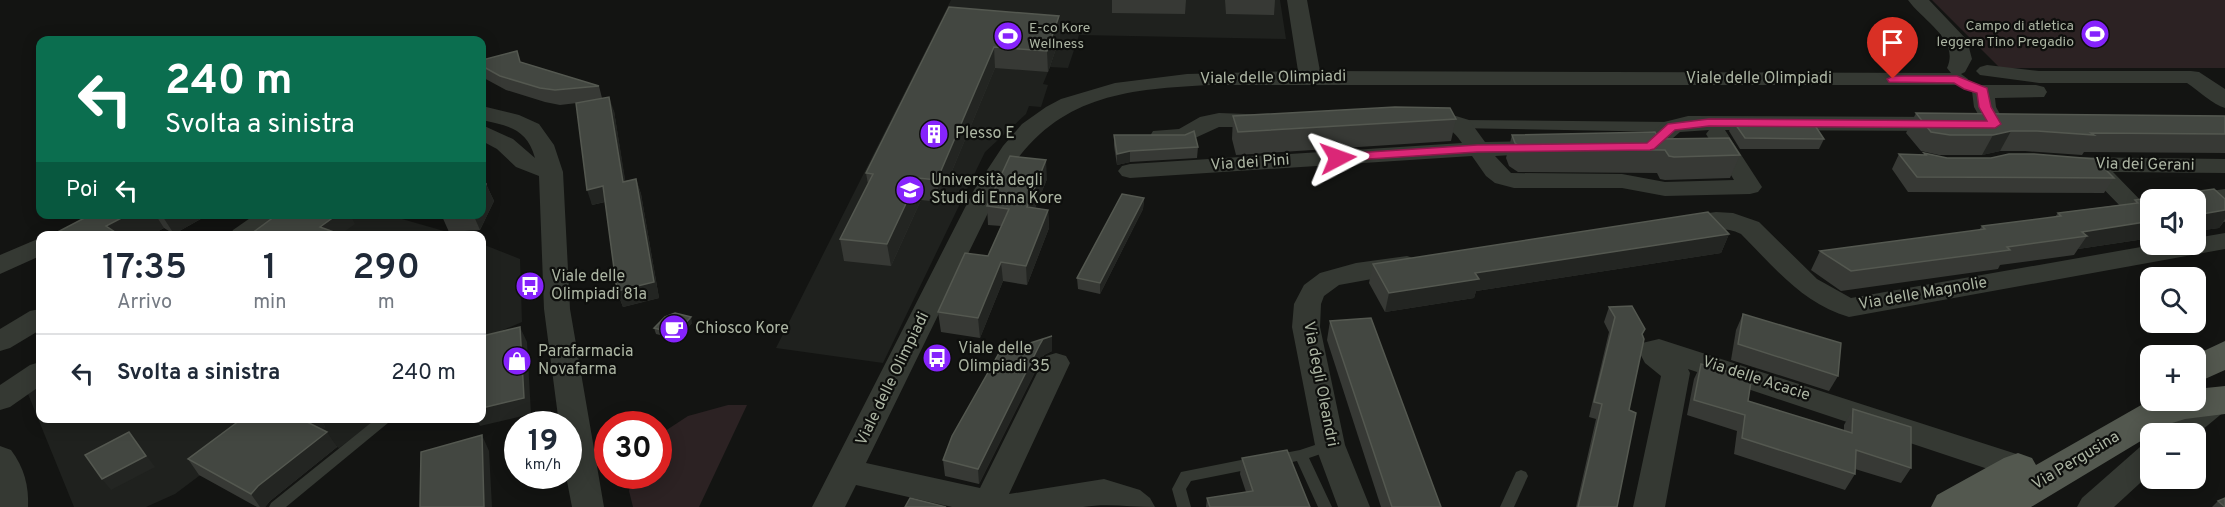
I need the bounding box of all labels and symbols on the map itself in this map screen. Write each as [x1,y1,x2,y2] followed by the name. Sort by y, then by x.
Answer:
[1867,17,1918,79] pin
[1937,18,2074,51] place label: Campo di atletica leggera Tino Pregadio
[2079,18,2111,50] sports icon: Campo di atletica leggera Tino Pregadio
[992,20,1024,52] sports icon: E-co Kore Wellness
[1029,20,1090,53] place label: E-co Kore Wellness
[1200,67,1346,89] street label: Viale delle Olimpiadi
[1686,69,1832,89] street label: Viale delle Olimpiadi
[918,118,950,150] building icon: Plesso E
[955,124,1015,144] place label: Plesso E
[1306,126,1370,190] position arrow
[1210,150,1290,176] street label: Via dei Pini
[2095,154,2195,176] street label: Via dei Gerani
[931,171,1062,209] place label: Università degli Studi di Enna Kore
[894,174,926,206] school or university icon: Università degli Studi di Enna Kore
[551,267,647,305] place label: Viale delle Olimpiadi 81a
[514,270,546,302] bus stop icon: Viale delle Olimpiadi 81a
[1857,273,1989,315] street label: Via delle Magnolie
[852,309,934,449] street label: Viale delle Olimpiadi
[658,313,690,345] cafe icon: Chiosco Kore
[695,319,789,339] place label: Chiosco Kore
[1298,320,1342,448] street label: Via degli Oleandri
[958,339,1050,377] place label: Viale delle Olimpiadi 35
[538,342,634,380] place label: Parafarmacia Novafarma
[921,342,953,374] bus stop icon: Viale delle Olimpiadi 35
[501,345,533,377] shop icon: Parafarmacia Novafarma
[1700,352,1812,406] street label: Via delle Acacie
[594,411,672,489] speed limit sign: 30
[2029,427,2123,495] street label: Via Pergusina

